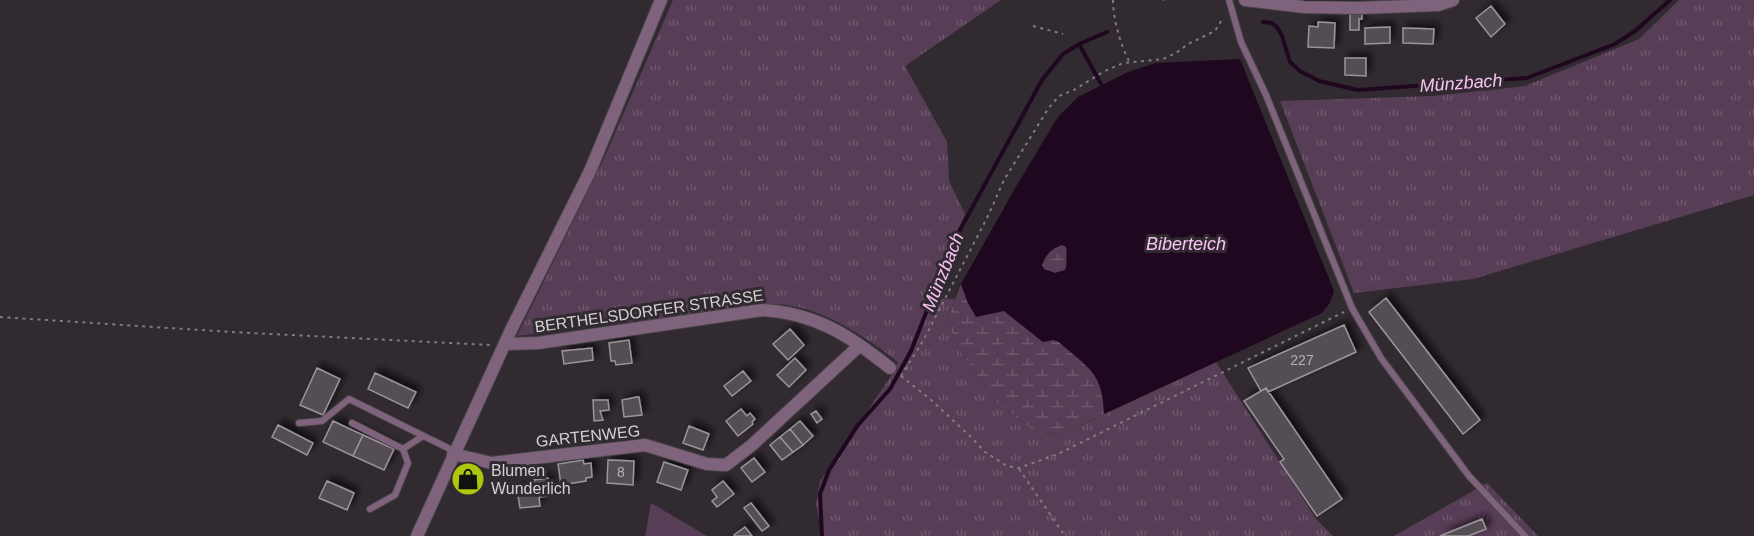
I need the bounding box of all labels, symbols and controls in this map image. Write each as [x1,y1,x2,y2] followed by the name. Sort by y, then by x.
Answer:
[1419,70,1503,96] water label: Münzbach
[918,230,968,314] water label: Münzbach
[1146,234,1226,254] water label: Biberteich
[534,287,764,335] street label: BERTHELSDORFER STRASSE
[1290,352,1314,368] house number: 227
[535,422,641,450] street label: GARTENWEG
[450,461,486,497] shop icon: Blumen Wunderlich
[491,462,571,497] place label: Blumen Wunderlich
[617,464,625,480] house number: 8

